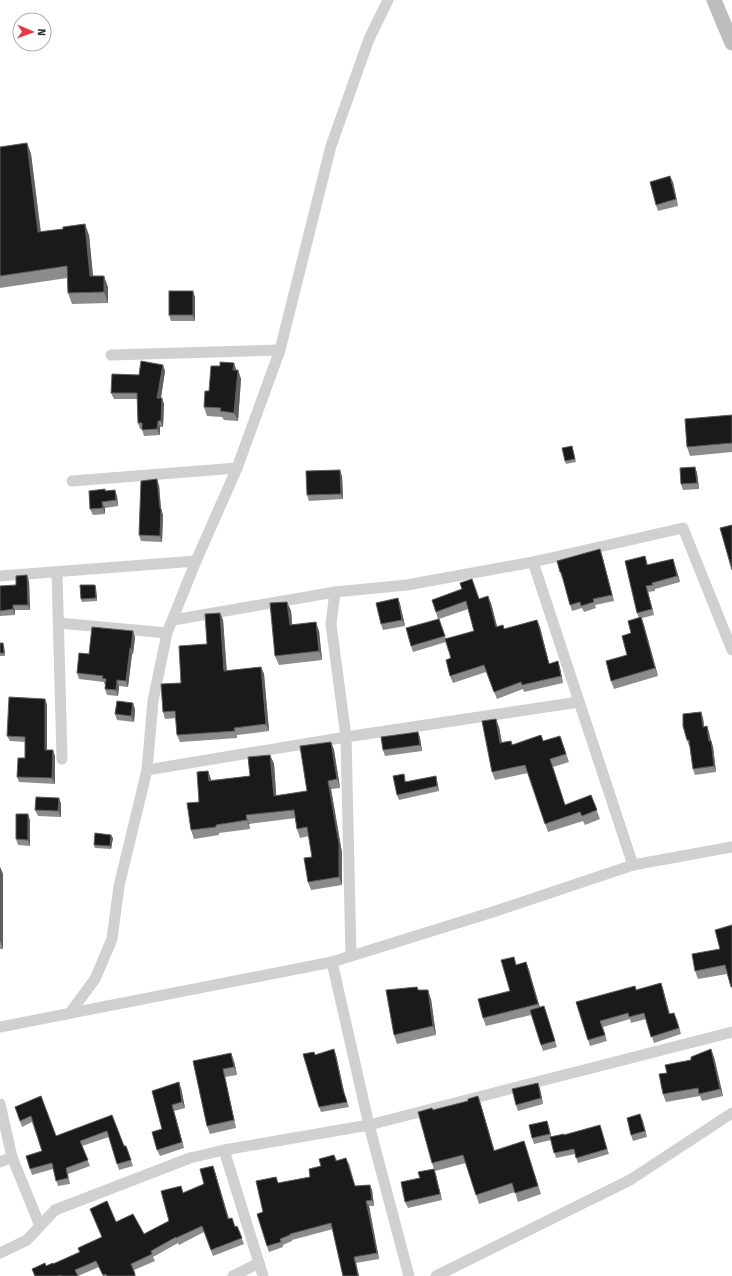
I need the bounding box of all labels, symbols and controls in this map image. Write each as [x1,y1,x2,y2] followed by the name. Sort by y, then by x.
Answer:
[12,12,52,52] north arrow
[35,28,48,36] text: N

